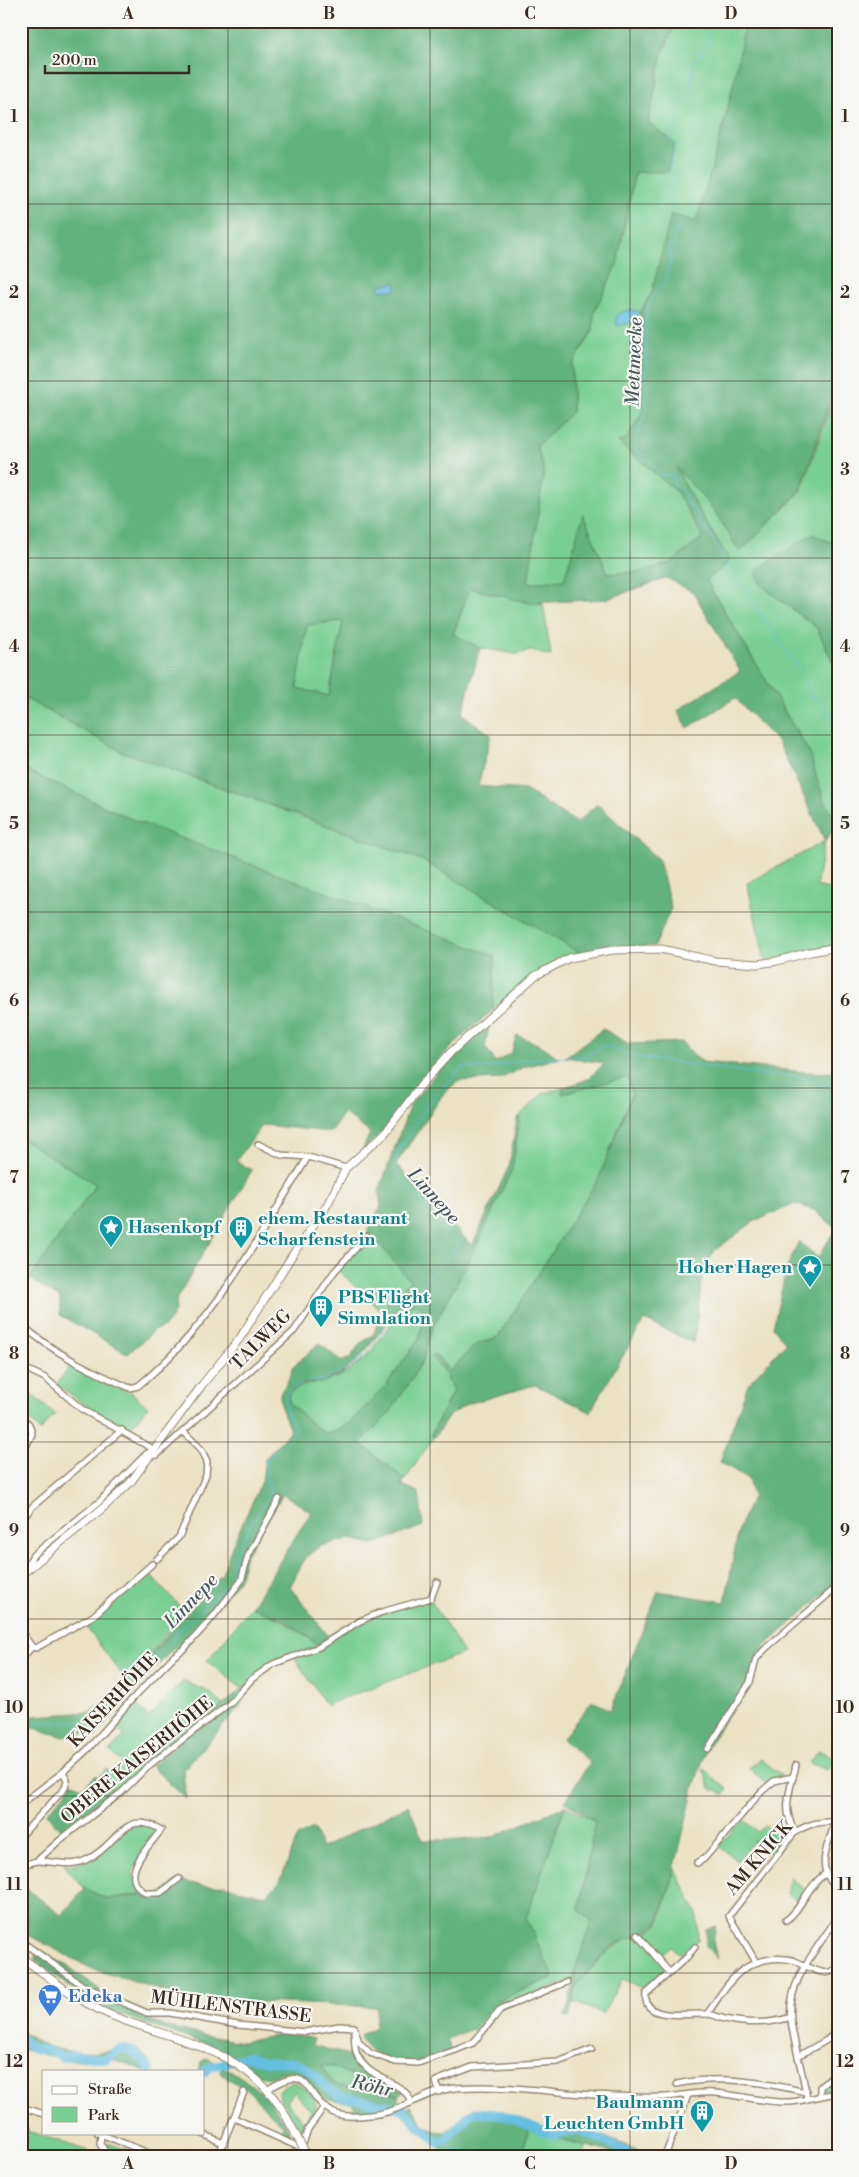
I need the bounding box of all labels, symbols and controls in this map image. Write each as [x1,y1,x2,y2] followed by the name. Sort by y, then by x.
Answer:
[121,4,134,24] text: A
[323,4,335,24] text: B
[524,4,536,24] text: C
[725,4,738,24] text: D
[45,42,189,74] scale bar
[52,51,97,70] text: 200 m
[10,107,18,127] text: 1
[841,107,849,127] text: 1
[9,283,19,303] text: 2
[840,283,850,303] text: 2
[620,317,648,407] water label: Mettmecke
[9,460,19,480] text: 3
[840,460,850,480] text: 3
[9,637,20,657] text: 4
[840,637,851,657] text: 4
[9,814,19,834] text: 5
[840,814,850,834] text: 5
[9,991,19,1011] text: 6
[840,991,850,1011] text: 6
[402,1162,465,1229] water label: Linnepe
[9,1168,19,1188] text: 7
[840,1168,850,1188] text: 7
[258,1207,408,1251] place label: ehem. Restaurant Scharfenstein
[98,1214,124,1248] place icon: Hasenkopf
[228,1215,254,1249] building icon: ehem. Restaurant Scharfenstein
[128,1216,223,1239] place label: Hasenkopf
[797,1254,823,1288] place icon: Hoher Hagen
[678,1256,792,1279] place label: Hoher Hagen
[338,1286,431,1330] place label: PBS Flight Simulation
[308,1294,334,1328] building icon: PBS Flight Simulation
[226,1304,297,1375] street label: TALWEG
[9,1344,19,1364] text: 8
[840,1344,850,1364] text: 8
[9,1521,19,1541] text: 9
[840,1521,850,1541] text: 9
[158,1568,223,1634] water label: Linnepe
[63,1647,163,1753] street label: KAISERHÖHE
[56,1691,218,1829] street label: OBERE KAISERHÖHE
[5,1698,23,1718] text: 10
[836,1698,854,1718] text: 10
[720,1815,799,1901] street label: AM KNICK
[6,1875,22,1895] text: 11
[837,1875,853,1895] text: 11
[37,1983,63,2017] supermarket icon: Edeka
[68,1985,123,2008] place label: Edeka
[149,1986,313,2028] street label: MÜHLENSTRASSE
[5,2052,23,2072] text: 12
[836,2052,854,2072] text: 12
[348,2069,396,2103] water label: Röhr
[42,2070,205,2134] legend
[88,2080,132,2099] text: Straße
[544,2091,684,2135] place label: Baulmann Leuchten GmbH
[689,2099,715,2133] building icon: Baulmann Leuchten GmbH
[88,2106,120,2125] text: Park
[121,2154,134,2174] text: A
[323,2154,335,2174] text: B
[524,2154,536,2174] text: C
[725,2154,738,2174] text: D

